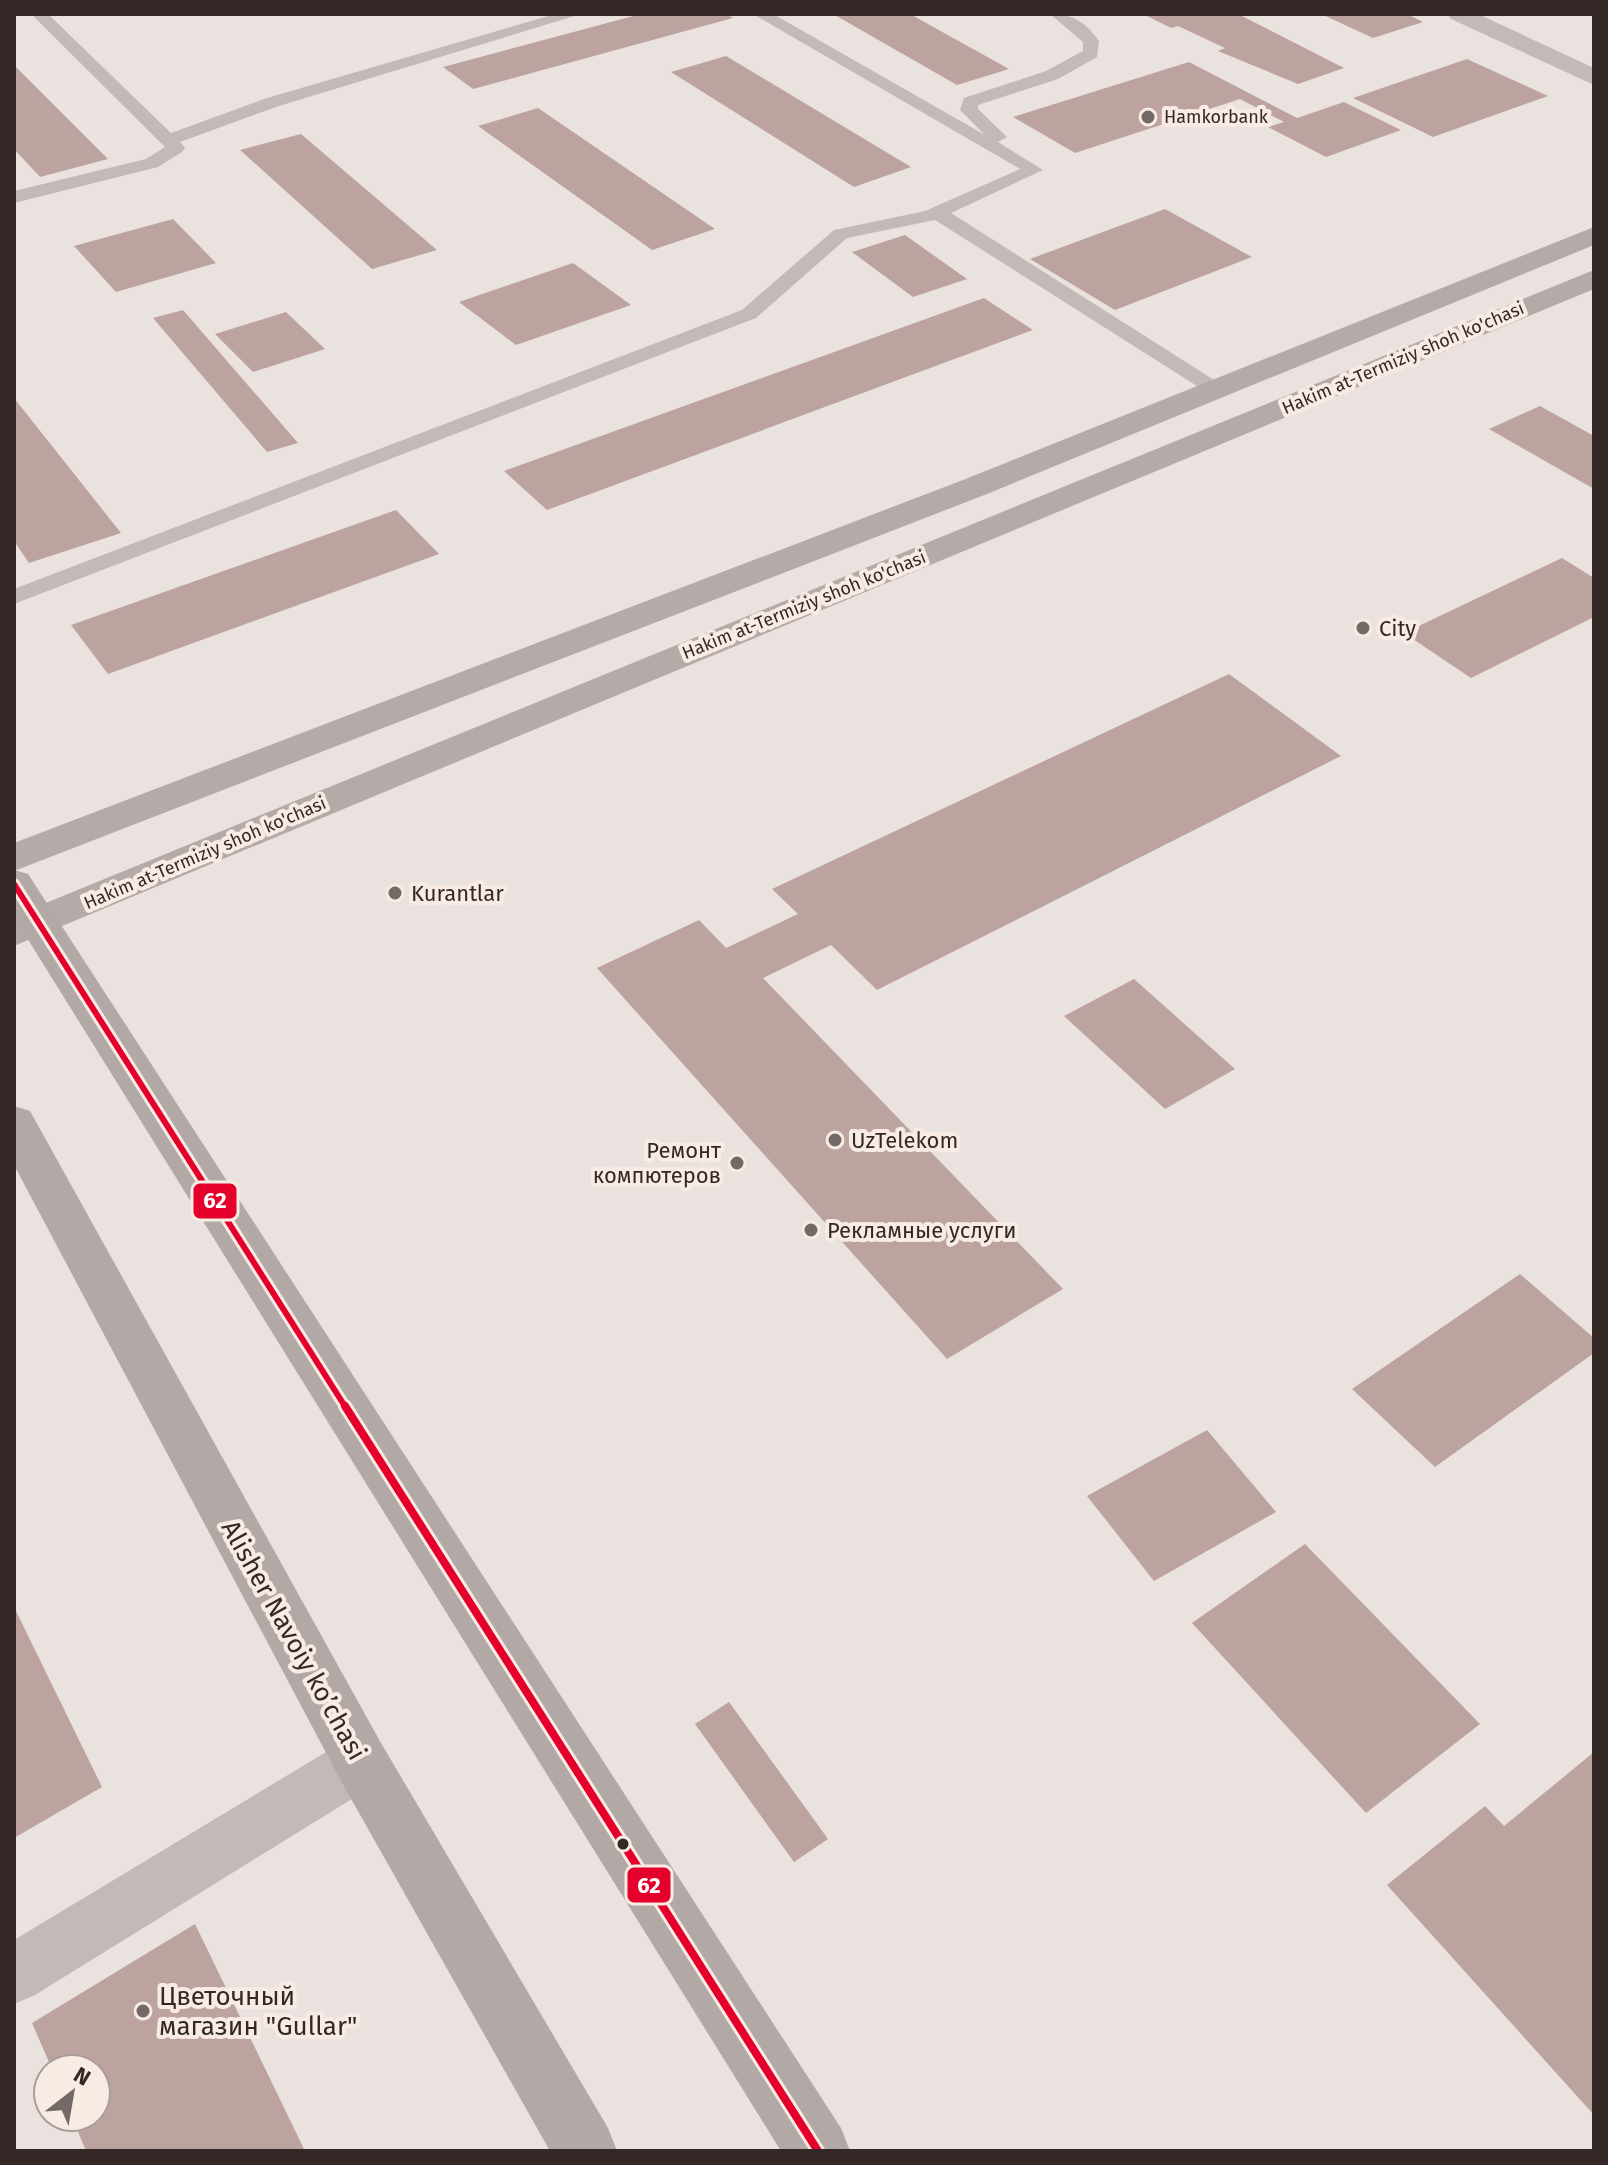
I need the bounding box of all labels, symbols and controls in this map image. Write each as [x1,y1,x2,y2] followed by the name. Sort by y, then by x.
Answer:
[1164,106,1269,128] place label: Hamkorbank
[1139,108,1157,126] marker: Hamkorbank
[1279,297,1527,419] street label: Hakim at-Termiziy shoh ko'chasi
[679,546,929,664] street label: Hakim at-Termiziy shoh ko'chasi
[1379,615,1416,642] place label: City
[1354,619,1372,637] marker: City
[81,792,329,914] street label: Hakim at-Termiziy shoh ko'chasi
[411,880,504,907] place label: Kurantlar
[386,884,404,902] marker: Kurantlar
[851,1127,958,1154] place label: UzTelekom
[826,1131,844,1149] marker: UzTelekom
[593,1137,721,1189] place label: Ремонт компютеров
[728,1154,746,1172] marker: Ремонт компютеров
[192,1182,238,1220] line badge: 62
[203,1187,227,1214] text: 62
[827,1217,1016,1244] place label: Рекламные услуги
[802,1221,820,1239] marker: Рекламные услуги
[215,1515,372,1766] street label: Alisher Navoiy ko’chasi
[615,1836,631,1852] unlabelled marker
[626,1866,672,1904] line badge: 62
[637,1872,661,1899] text: 62
[159,1981,357,2042] place label: Цветочный магазин "Gullar"
[134,2002,152,2020] marker: Цветочный магазин "Gullar"
[32,2053,112,2133] north arrow
[69,2061,95,2092] text: N

